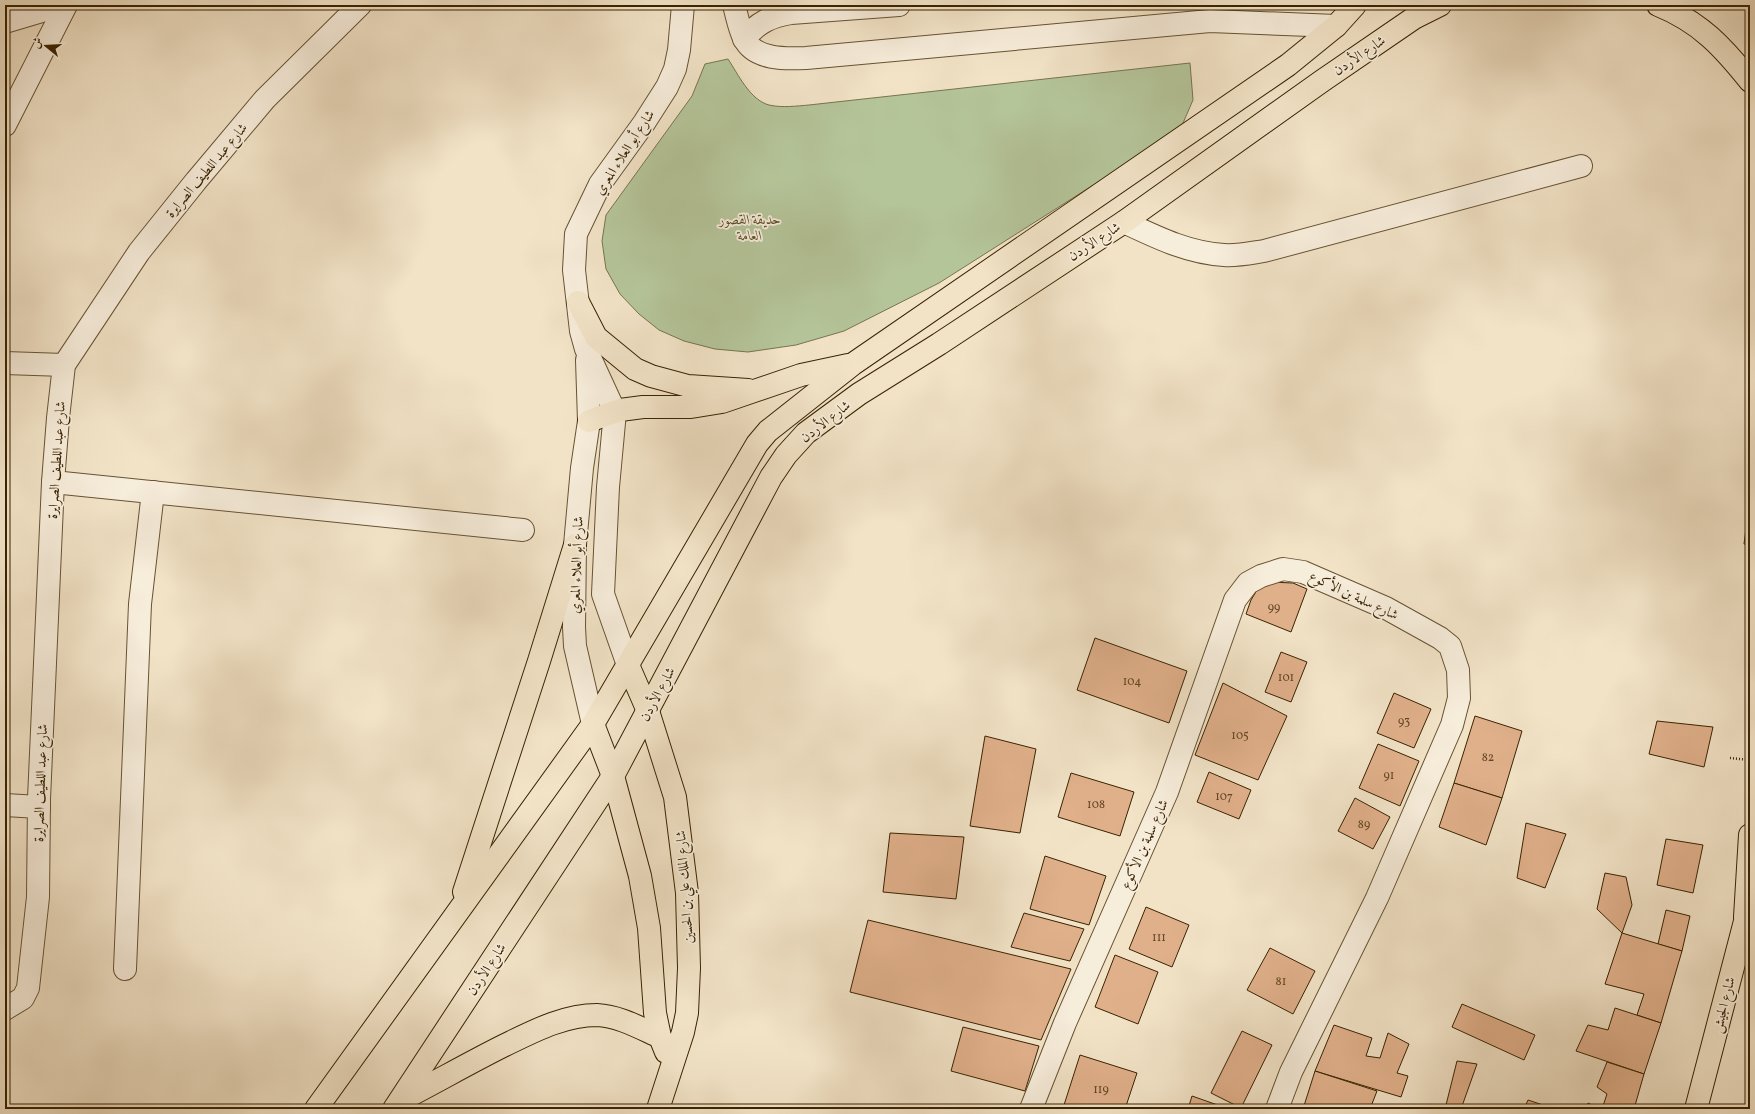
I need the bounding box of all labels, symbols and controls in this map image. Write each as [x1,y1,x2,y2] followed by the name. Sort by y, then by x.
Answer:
[26,26,66,66] north arrow
[1329,30,1390,81] street label: شارع الأردن
[29,36,47,51] text: ش
[589,106,661,200] street label: شارع أبو العلاء المعري
[162,120,253,223] street label: شارع عبد اللطيف الصرايرة
[718,211,781,246] park label: حديقة القصور العامة
[1064,217,1125,267] street label: شارع الأردن
[796,395,856,449] street label: شارع الأردن
[44,400,72,520] street label: شارع عبد اللطيف الصرايرة
[564,516,590,614] street label: شارع أبو العلاء المعري
[1305,566,1402,626] street label: شارع سلمة بن الأكوع
[1268,600,1280,616] house number: 99
[634,663,681,726] street label: شارع الأردن
[1278,670,1294,686] house number: 101
[1123,674,1141,690] house number: 104
[1398,714,1410,730] house number: 93
[30,724,54,842] street label: شارع عبد اللطيف الصرايرة
[1231,728,1249,744] house number: 105
[1482,750,1494,766] house number: 82
[1384,768,1394,784] house number: 91
[1215,789,1233,805] house number: 107
[1115,796,1175,893] street label: شارع سلمة بن الأكوع
[1087,797,1105,813] house number: 108
[1358,817,1370,833] house number: 89
[672,830,701,944] street label: شارع الملك علي بن الحسين
[1152,930,1166,946] house number: 111
[462,939,512,1000] street label: شارع الأردن
[1276,974,1286,990] house number: 81
[1708,975,1742,1036] street label: شارع الجيش
[1093,1082,1109,1098] house number: 119

